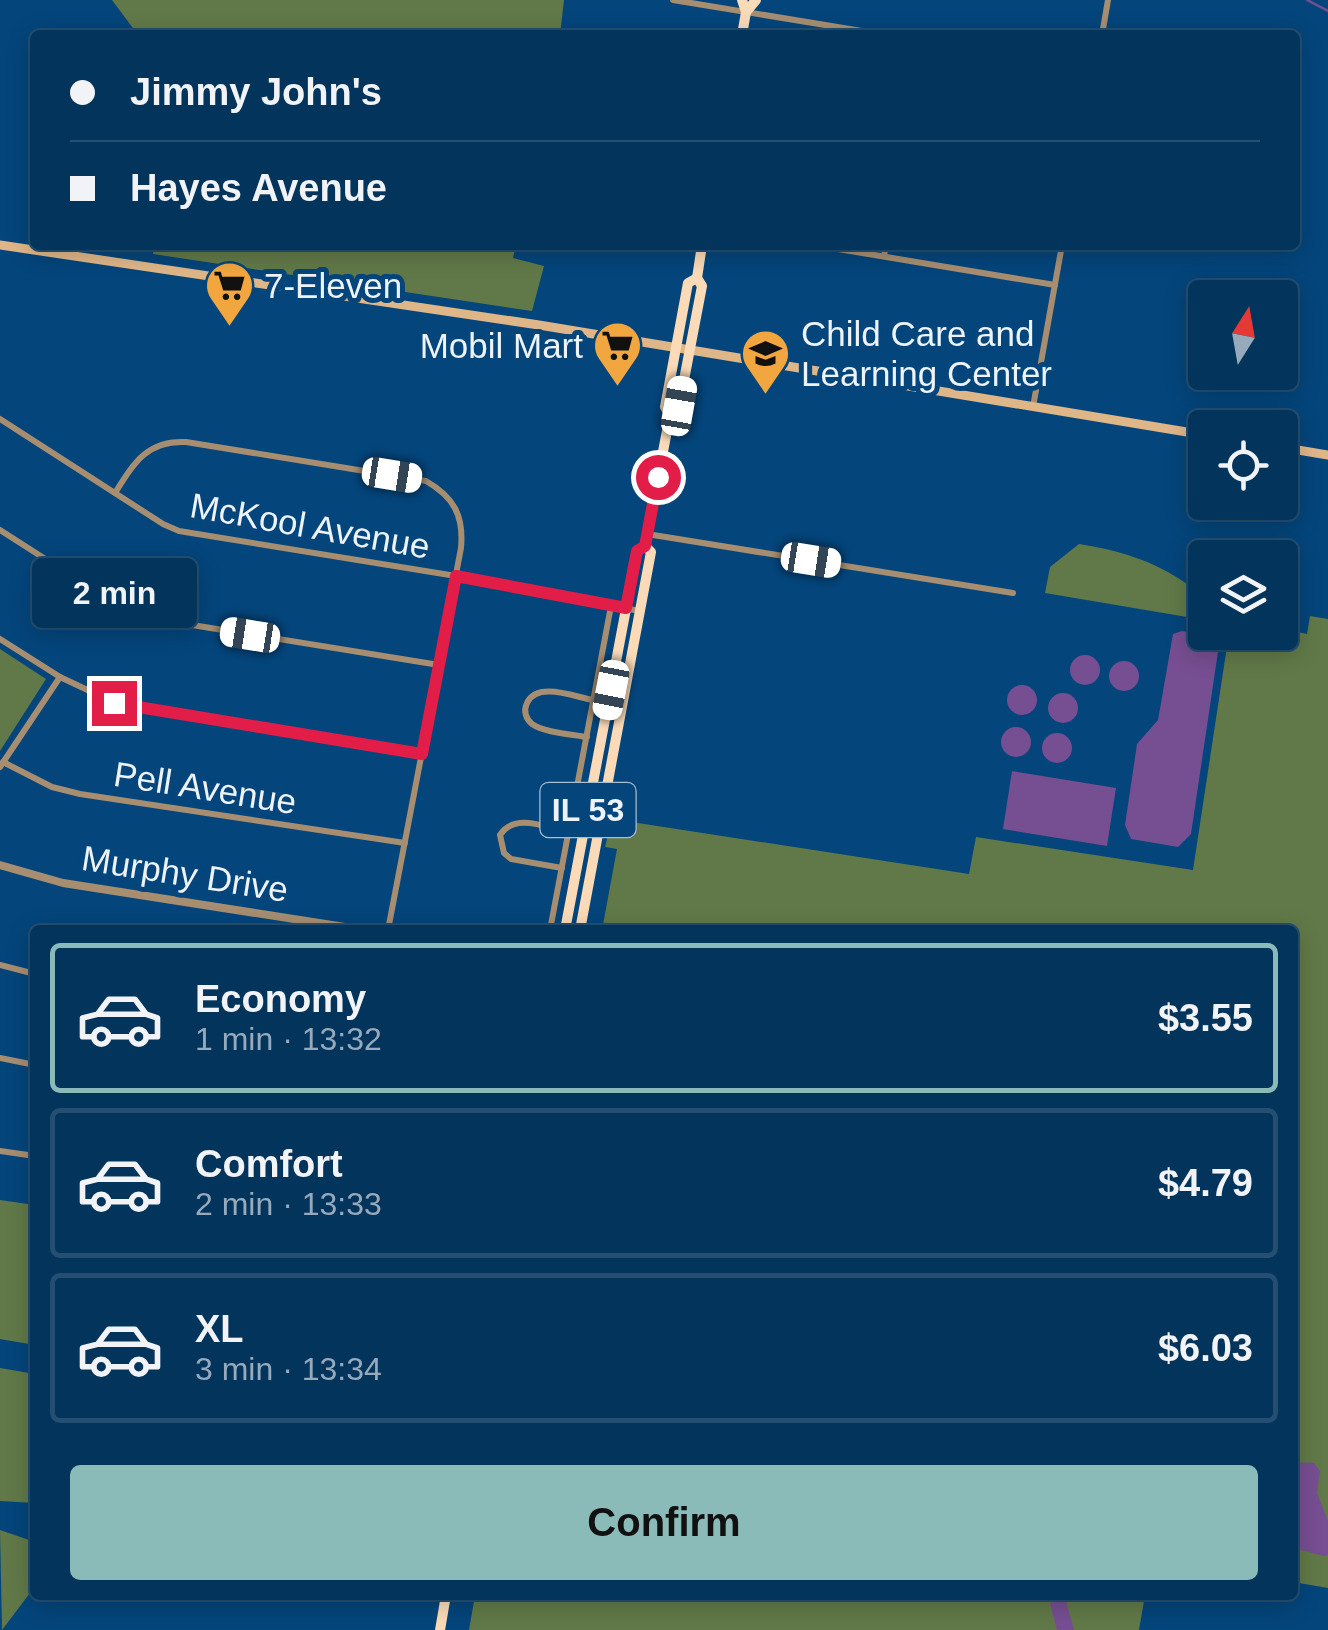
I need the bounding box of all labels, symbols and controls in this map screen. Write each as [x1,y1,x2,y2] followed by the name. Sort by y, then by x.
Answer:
[130,71,382,113] text: Jimmy John's
[130,167,387,209] text: Hayes Avenue
[203,260,255,328] supermarket icon: 7-Eleven
[264,266,402,305] place label: 7-Eleven
[1188,280,1298,390] north arrow
[1188,280,1298,650] map controls
[801,314,1052,393] place label: Child Care and Learning Center
[592,320,644,388] supermarket icon: Mobil Mart
[420,326,583,365] place label: Mobil Mart
[740,328,792,396] school or university icon: Child Care and Learning Center
[659,374,699,438] car
[1188,410,1298,520] button: locate
[360,455,424,495] car
[636,455,681,500] route start
[187,485,433,566] street label: McKool Avenue
[779,540,843,580] car
[1188,540,1298,650] button: layers
[32,558,196,628] callout: 2 min
[73,575,156,611] text: 2 min
[218,615,282,655] car
[591,658,631,722] car
[92,681,137,726] route end
[111,754,299,821] street label: Pell Avenue
[540,783,636,837] road number: IL 53
[79,838,291,909] street label: Murphy Drive
[75,973,165,1063] icon: car
[195,978,366,1020] text: Economy
[1158,997,1253,1039] text: $3.55
[195,1021,382,1057] text: 1 min · 13:32
[75,1138,165,1228] icon: car
[195,1143,343,1185] text: Comfort
[1158,1162,1253,1204] text: $4.79
[195,1186,382,1222] text: 2 min · 13:33
[75,1303,165,1393] icon: car
[195,1308,244,1350] text: XL
[1158,1327,1253,1369] text: $6.03
[195,1351,382,1387] text: 3 min · 13:34
[70,1465,1258,1580] button: Confirm

